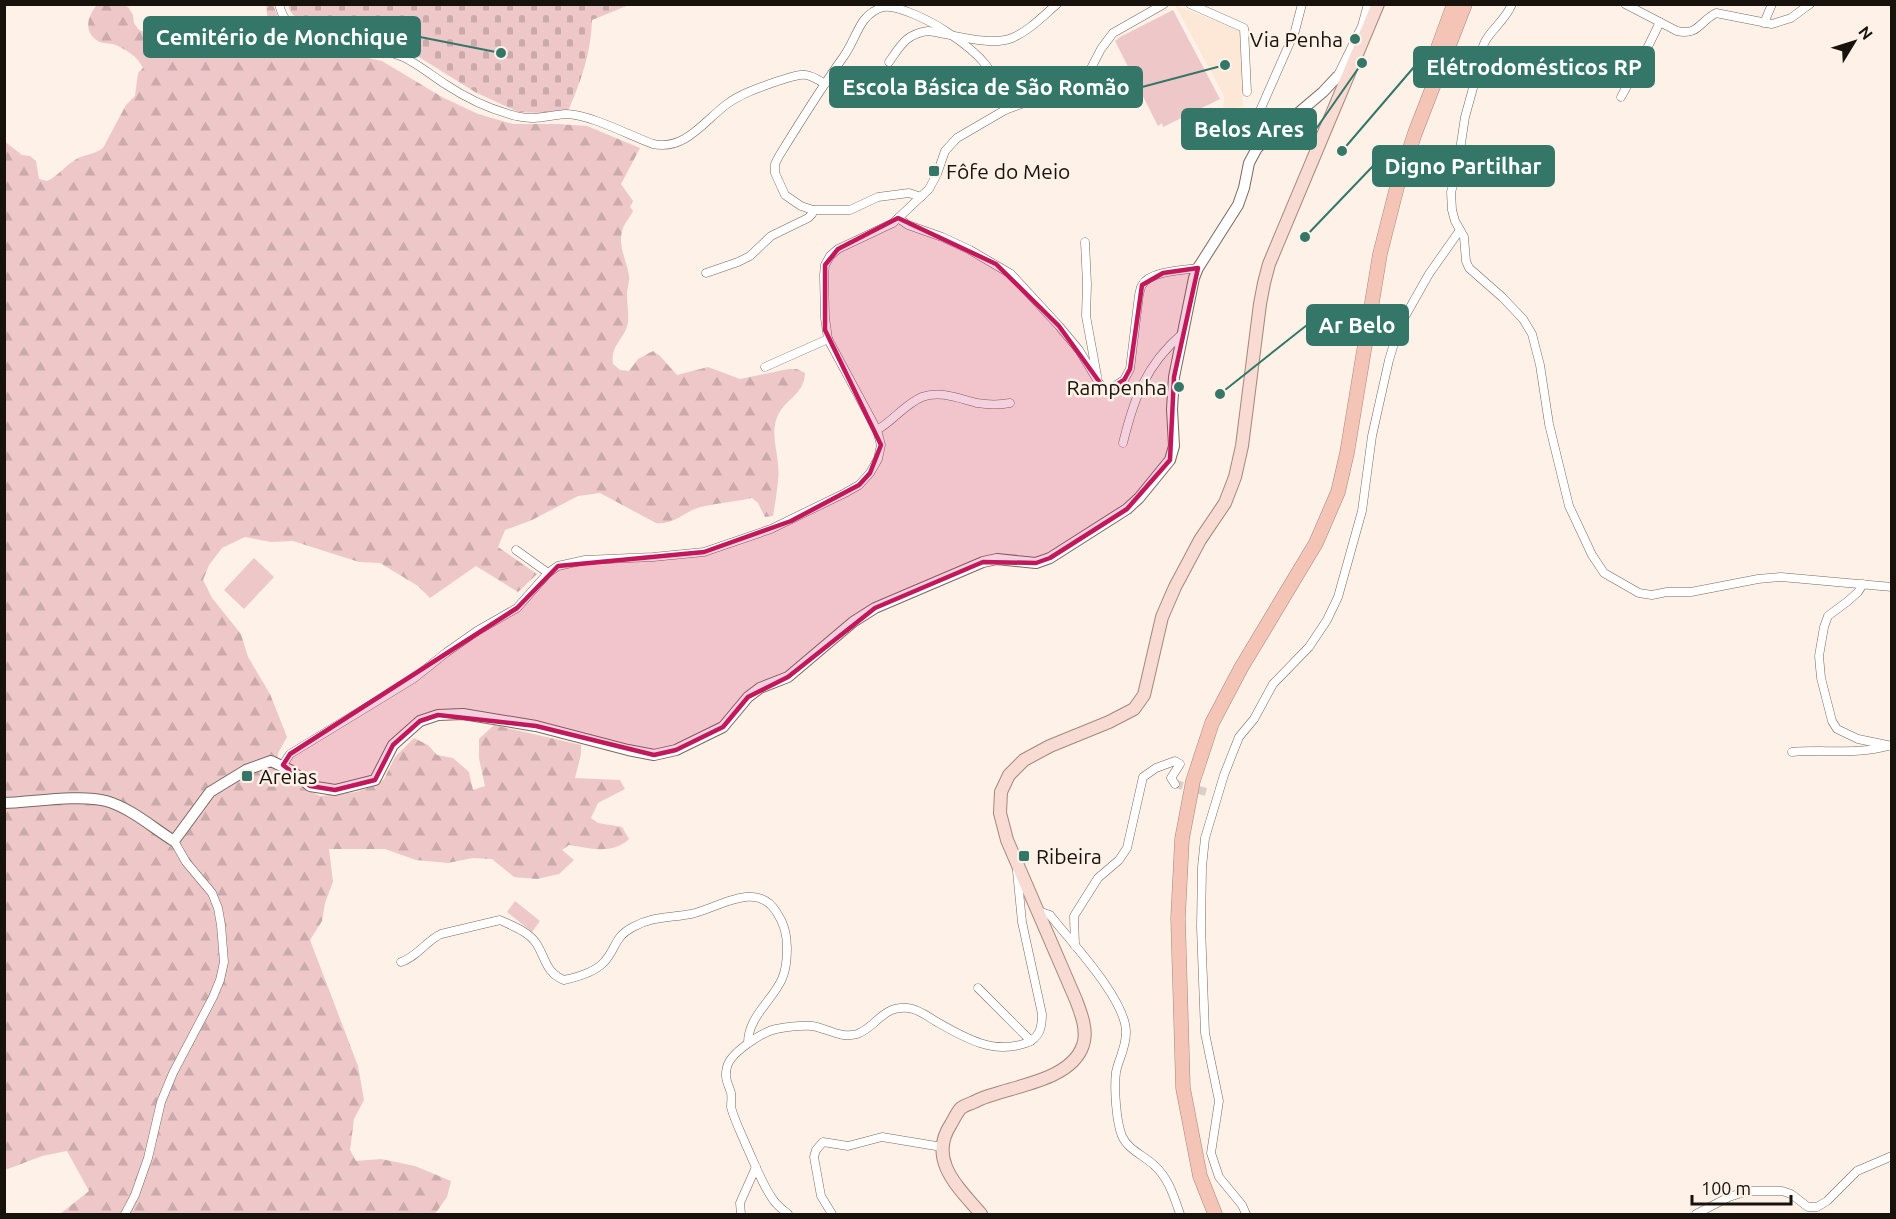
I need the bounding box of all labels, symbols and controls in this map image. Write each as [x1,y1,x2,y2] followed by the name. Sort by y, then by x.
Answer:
[1824,12,1884,72] north arrow
[144,17,420,57] callout: Cemitério de Monchique
[1855,23,1877,43] text: N
[156,24,408,49] text: Cemitério de Monchique
[1250,27,1343,51] place label: Via Penha
[1348,32,1362,46] marker: Via Penha
[1414,47,1654,87] callout: Elétrodomésticos RP
[1426,54,1642,79] text: Elétrodomésticos RP
[830,67,1142,107] callout: Escola Básica de São Romão
[842,74,1130,99] text: Escola Básica de São Romão
[1182,109,1316,149] callout: Belos Ares
[1194,116,1304,141] text: Belos Ares
[1373,146,1554,186] callout: Digno Partilhar
[1384,153,1542,178] text: Digno Partilhar
[946,159,1070,183] place label: Fôfe do Meio
[927,164,941,178] marker: Fôfe do Meio
[1307,305,1408,345] callout: Ar Belo
[1319,312,1395,337] text: Ar Belo
[1066,375,1167,399] place label: Rampenha
[1172,380,1186,394] marker: Rampenha
[259,764,317,788] place label: Areias
[240,769,254,783] marker: Areias
[1036,844,1102,868] place label: Ribeira
[1017,849,1031,863] marker: Ribeira
[1692,1168,1791,1206] scale bar
[1701,1178,1751,1198] text: 100 m

